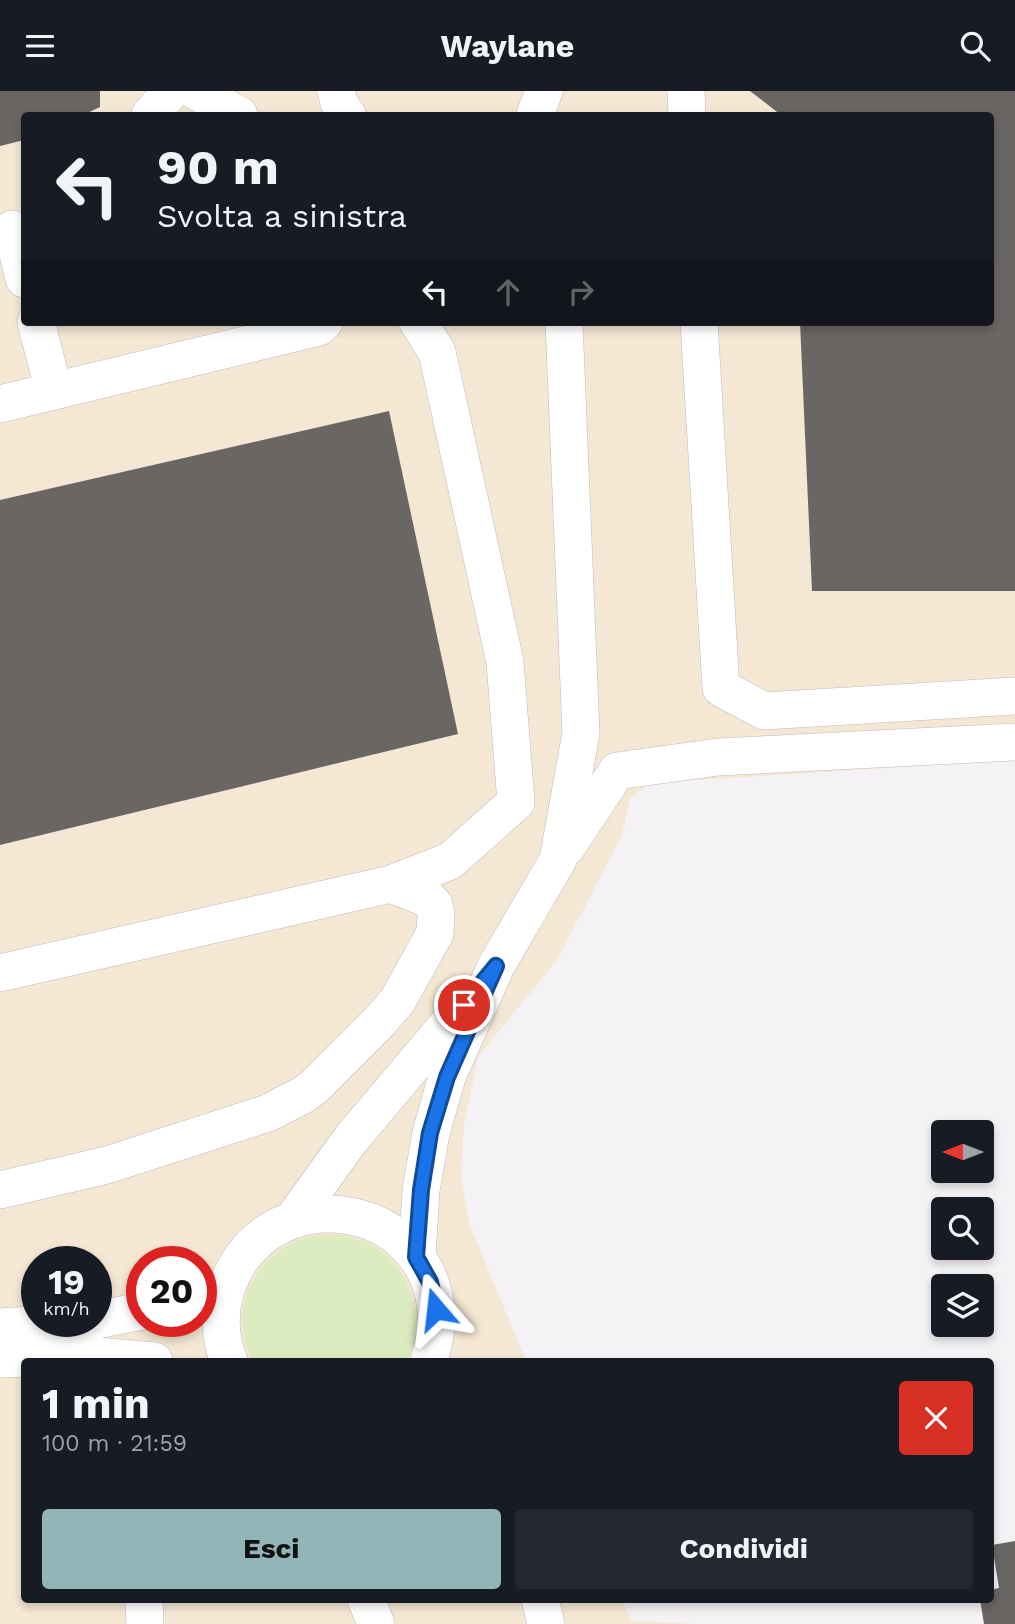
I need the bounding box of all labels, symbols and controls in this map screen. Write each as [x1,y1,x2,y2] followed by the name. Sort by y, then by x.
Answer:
[21,27,59,65] icon: menu
[441,27,574,65] text: Waylane
[956,27,994,65] icon: search
[157,138,279,196] text: 90 m
[42,140,133,231] icon: left
[157,197,407,235] text: Svolta a sinistra
[416,273,454,311] icon: left
[489,273,527,311] icon: ahead
[562,273,600,311] icon: right
[434,975,494,1035] pin
[445,986,483,1024] icon: arrive
[931,1120,994,1183] north arrow
[931,1120,994,1337] map controls
[931,1197,994,1260] button: search
[126,1246,217,1337] speed limit sign: 20
[48,1261,85,1303] text: 19
[399,1272,473,1346] position arrow
[931,1274,994,1337] button: layers
[43,1298,90,1319] text: km/h
[42,1379,150,1428] text: 1 min
[899,1381,973,1455] button: close
[42,1430,187,1457] text: 100 m · 21:59
[42,1509,501,1589] button: Esci
[515,1509,973,1589] button: Condividi

